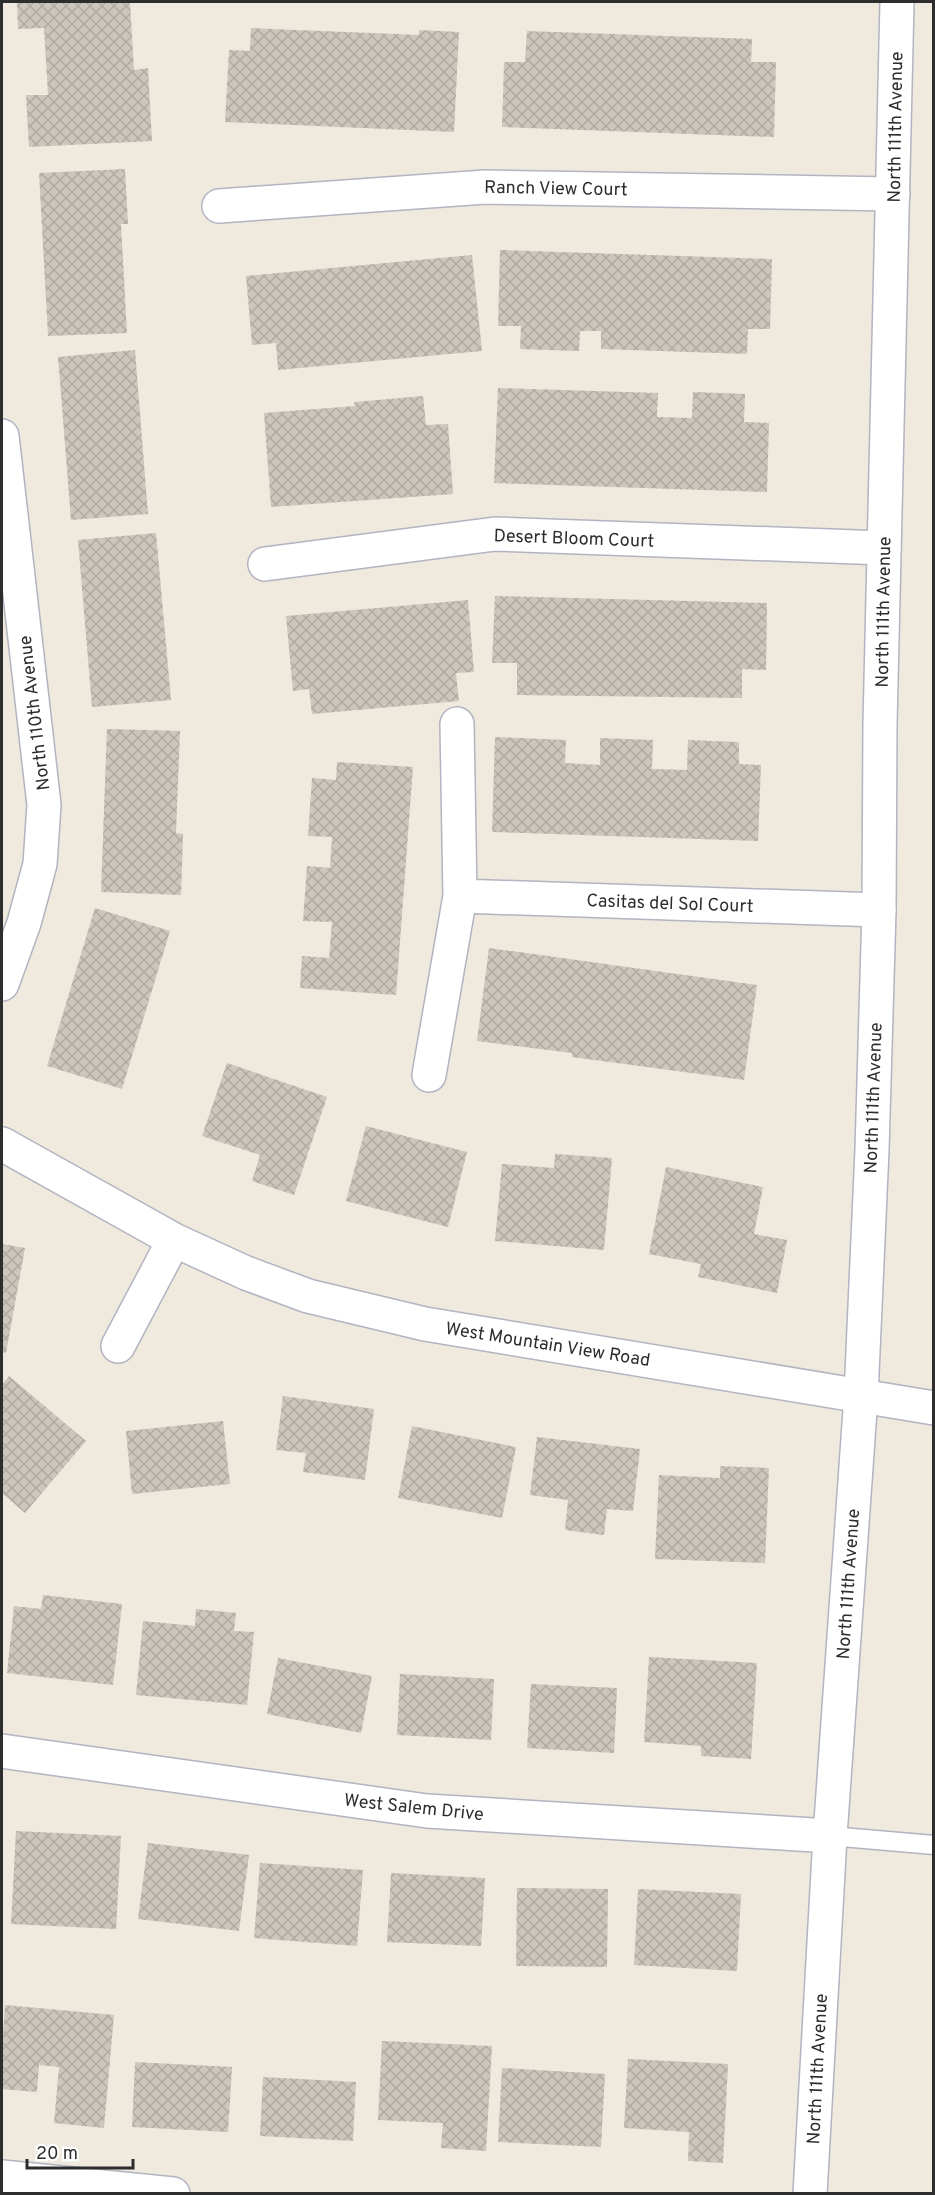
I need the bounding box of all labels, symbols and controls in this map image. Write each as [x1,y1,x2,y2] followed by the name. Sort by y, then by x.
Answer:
[884,51,909,203] street label: North 111th Avenue
[484,177,628,202] street label: Ranch View Court
[493,525,655,554] street label: Desert Bloom Court
[872,536,897,688] street label: North 111th Avenue
[15,634,56,792] street label: North 110th Avenue
[586,890,754,919] street label: Casitas del Sol Court
[860,1022,889,1174] street label: North 111th Avenue
[444,1318,652,1373] street label: West Mountain View Road
[833,1508,866,1660] street label: North 111th Avenue
[343,1790,485,1827] street label: West Salem Drive
[803,1993,834,2145] street label: North 111th Avenue
[27,2132,134,2170] scale bar
[36,2143,78,2166] text: 20 m

